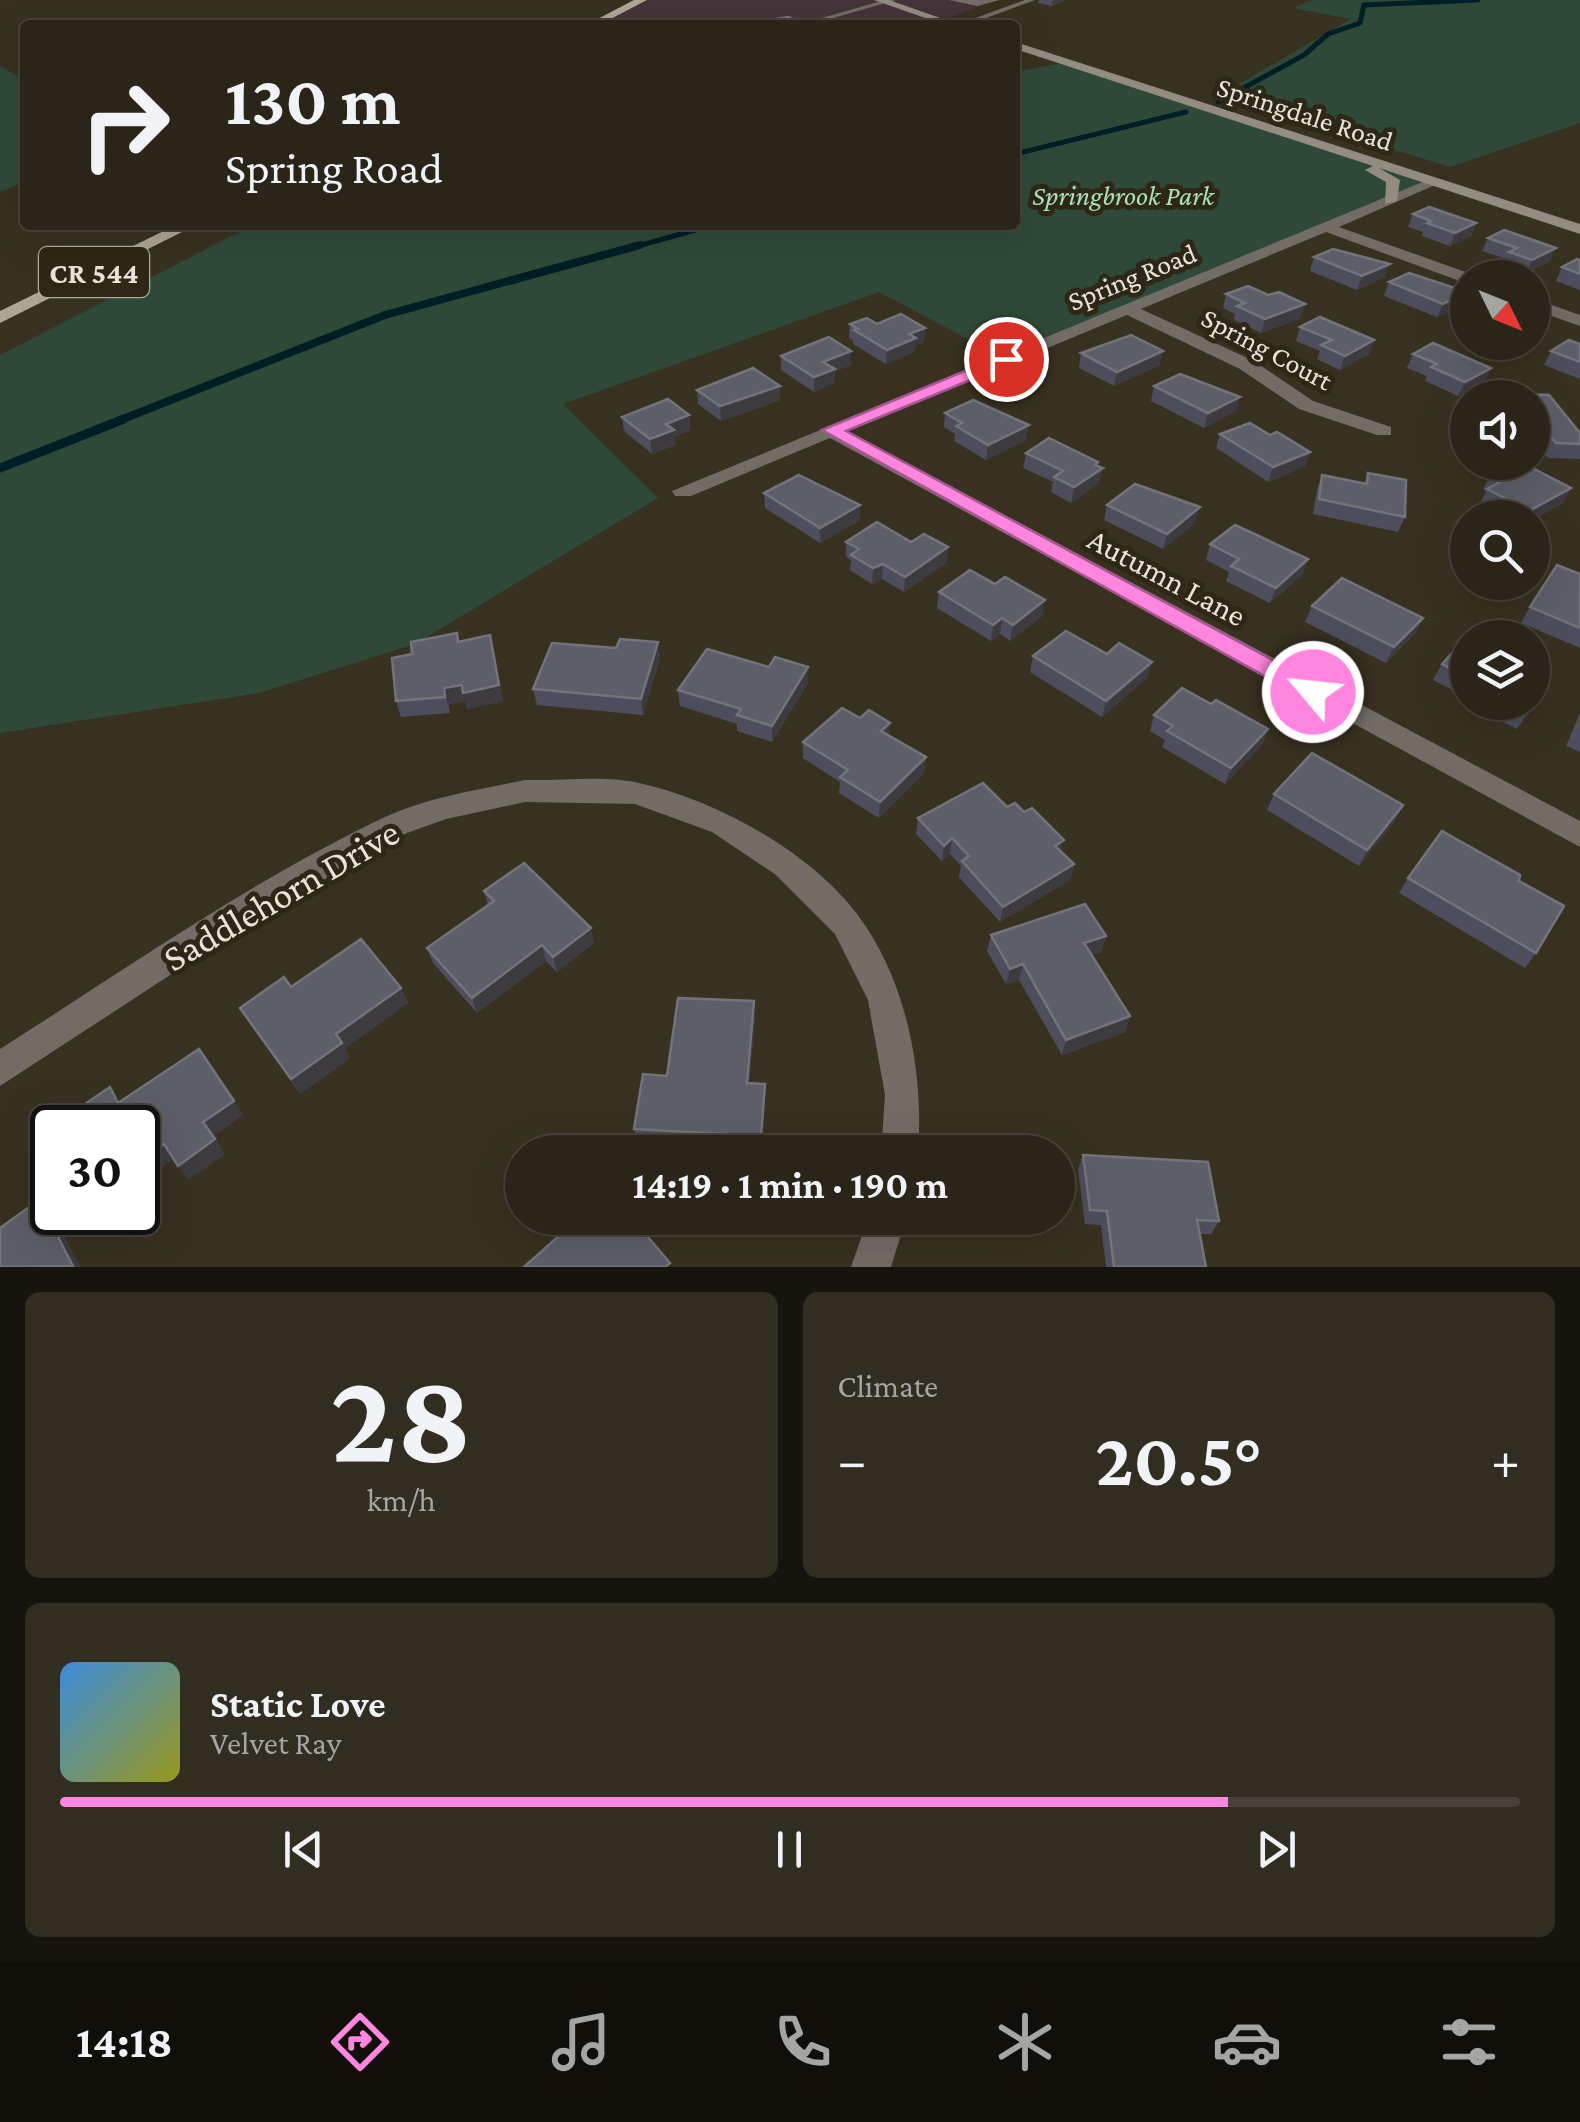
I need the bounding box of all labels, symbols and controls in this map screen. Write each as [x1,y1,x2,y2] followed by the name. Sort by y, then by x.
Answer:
[60,60,190,190] icon: right
[225,61,401,139] text: 130 m
[1213,71,1397,157] street label: Springdale Road
[225,143,443,193] text: Spring Road
[1032,180,1216,211] park label: Springbrook Park
[1063,237,1201,317] street label: Spring Road
[39,247,149,297] road number: CR 544
[1450,260,1550,360] north arrow
[1450,260,1550,720] map controls
[1196,302,1338,397] street label: Spring Court
[964,317,1049,402] pin
[979,332,1034,387] icon: arrive
[1450,380,1550,480] button: sound
[1450,500,1550,600] button: search
[1082,520,1252,634] street label: Autumn Lane
[1450,620,1550,720] button: layers
[1261,640,1365,744] position arrow
[156,811,406,979] street label: Saddlehorn Drive
[30,1105,160,1235] speed limit sign: 30
[632,1164,948,1206] text: 14:19 · 1 min · 190 m
[330,1344,472,1489] text: 28
[838,1368,938,1404] text: Climate
[1095,1418,1262,1501] text: 20.5°
[838,1430,867,1491] text: −
[1491,1430,1520,1491] text: +
[367,1482,436,1518] text: km/h
[210,1683,386,1725] text: Static Love
[210,1725,341,1761] text: Velvet Ray
[276,1822,331,1877] icon: previous
[762,1822,817,1877] icon: pause
[1249,1822,1304,1877] icon: next
[325,2007,395,2077] icon: directions
[546,2007,616,2077] icon: music
[768,2007,838,2077] icon: phone
[990,2007,1060,2077] icon: climate
[1212,2007,1282,2077] icon: car
[1434,2007,1504,2077] icon: filters
[76,2017,173,2067] text: 14:18

